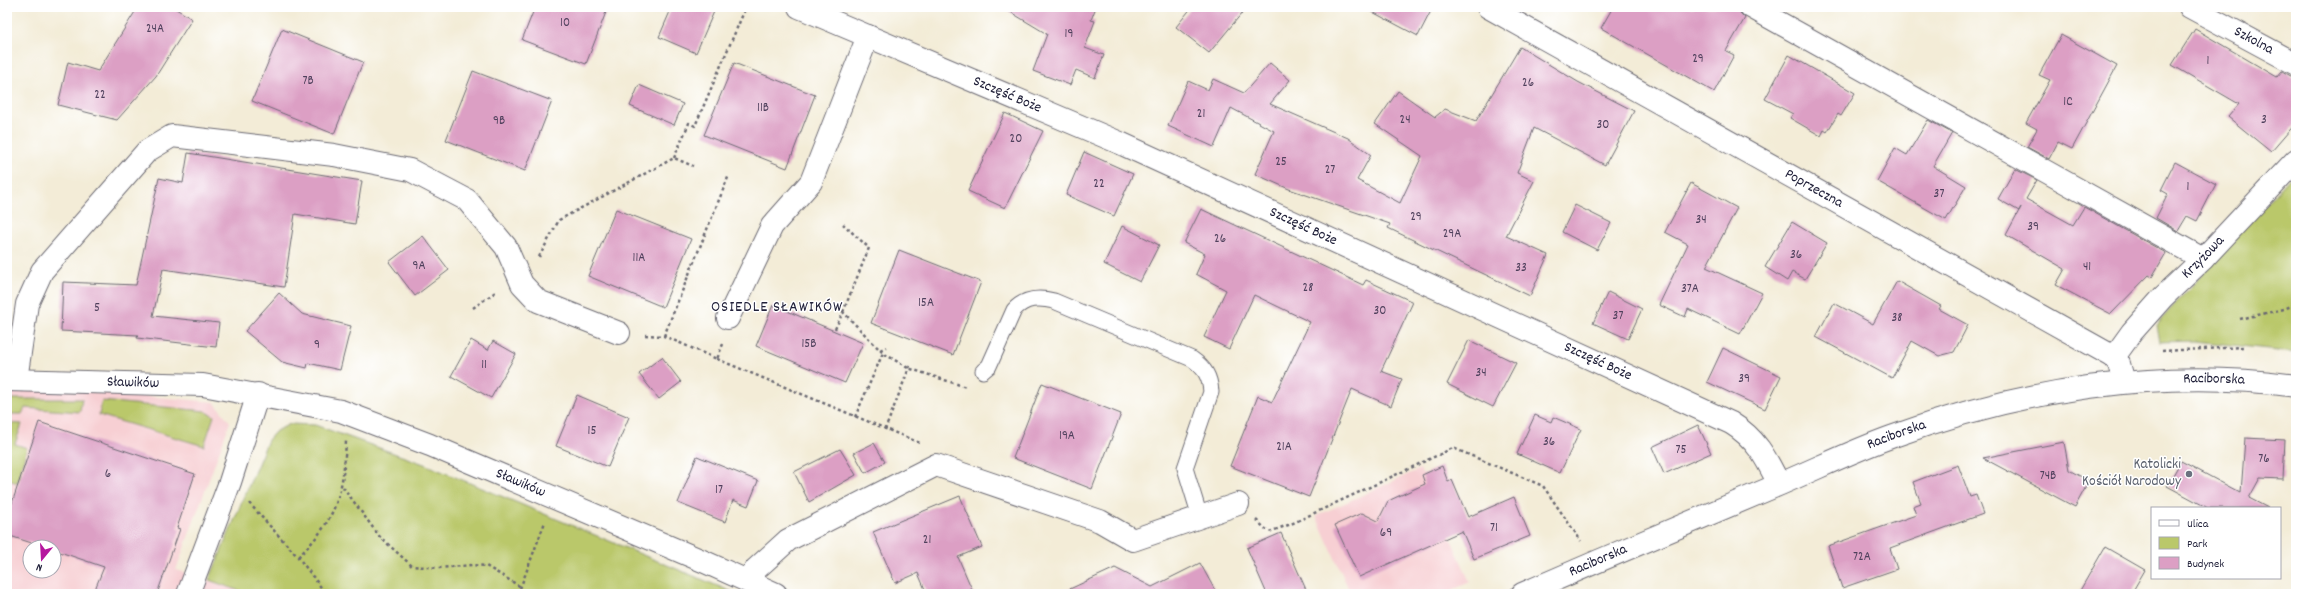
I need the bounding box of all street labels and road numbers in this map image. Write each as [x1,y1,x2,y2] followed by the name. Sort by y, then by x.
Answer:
[2229,21,2278,61] street label: Szkolna
[969,71,1045,120] street label: Szczęść Boże
[1780,164,1848,215] street label: Poprzeczna
[1265,202,1341,252] street label: Szczęść Boże
[2177,230,2231,284] street label: Krzyżowa
[1560,337,1636,387] street label: Szczęść Boże
[2183,368,2246,392] street label: Raciborska
[106,372,160,395] street label: Sławików
[1864,414,1930,456] street label: Raciborska
[492,463,549,504] street label: Sławików
[1566,539,1632,583] street label: Raciborska

